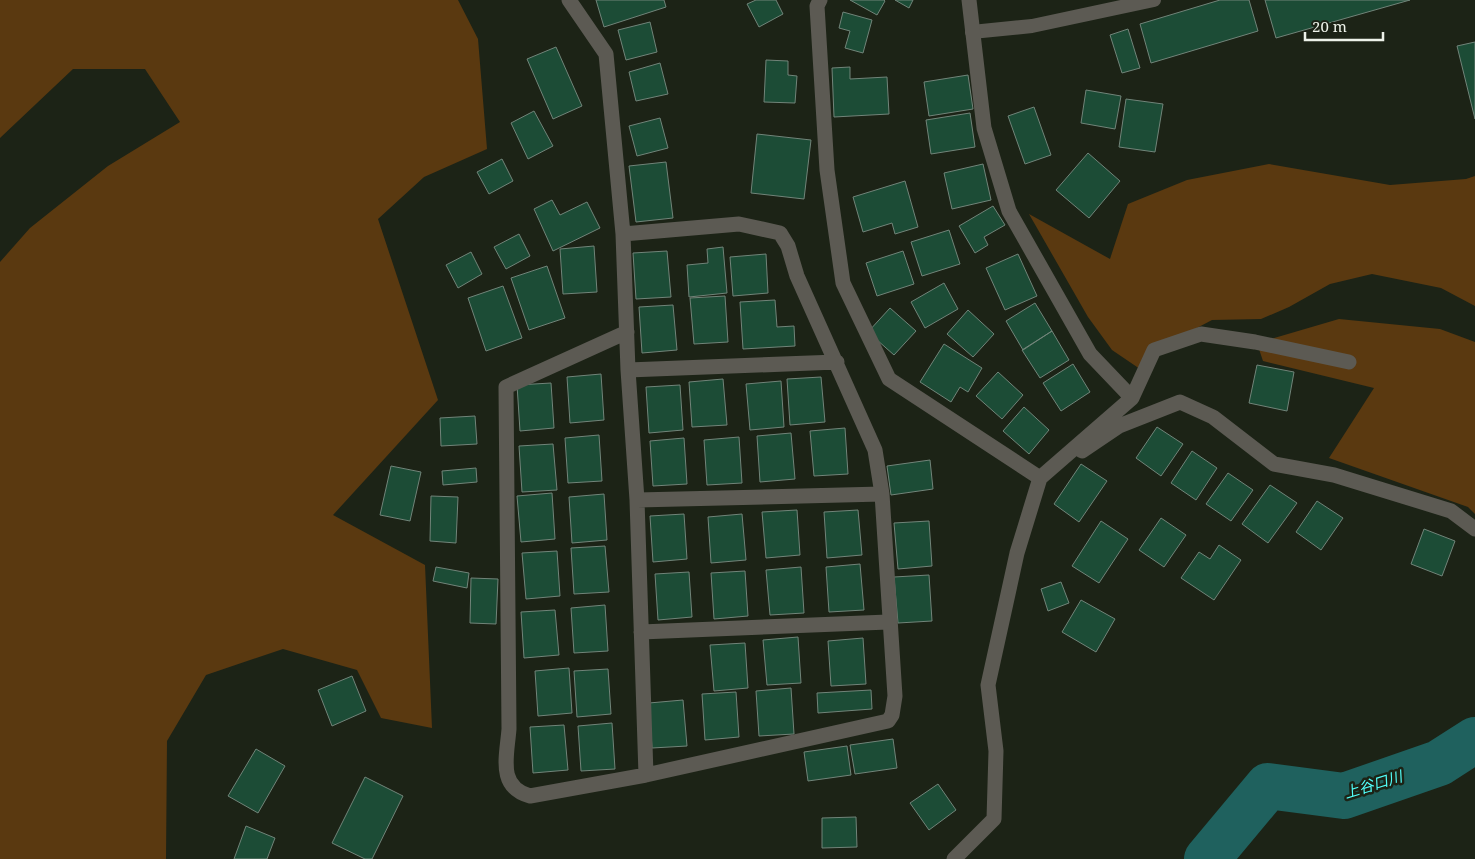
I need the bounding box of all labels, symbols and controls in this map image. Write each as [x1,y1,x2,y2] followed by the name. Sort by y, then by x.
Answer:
[1305,10,1382,42] scale bar
[1312,16,1347,36] text: 20 m
[1341,765,1407,802] water label: 上谷口川

